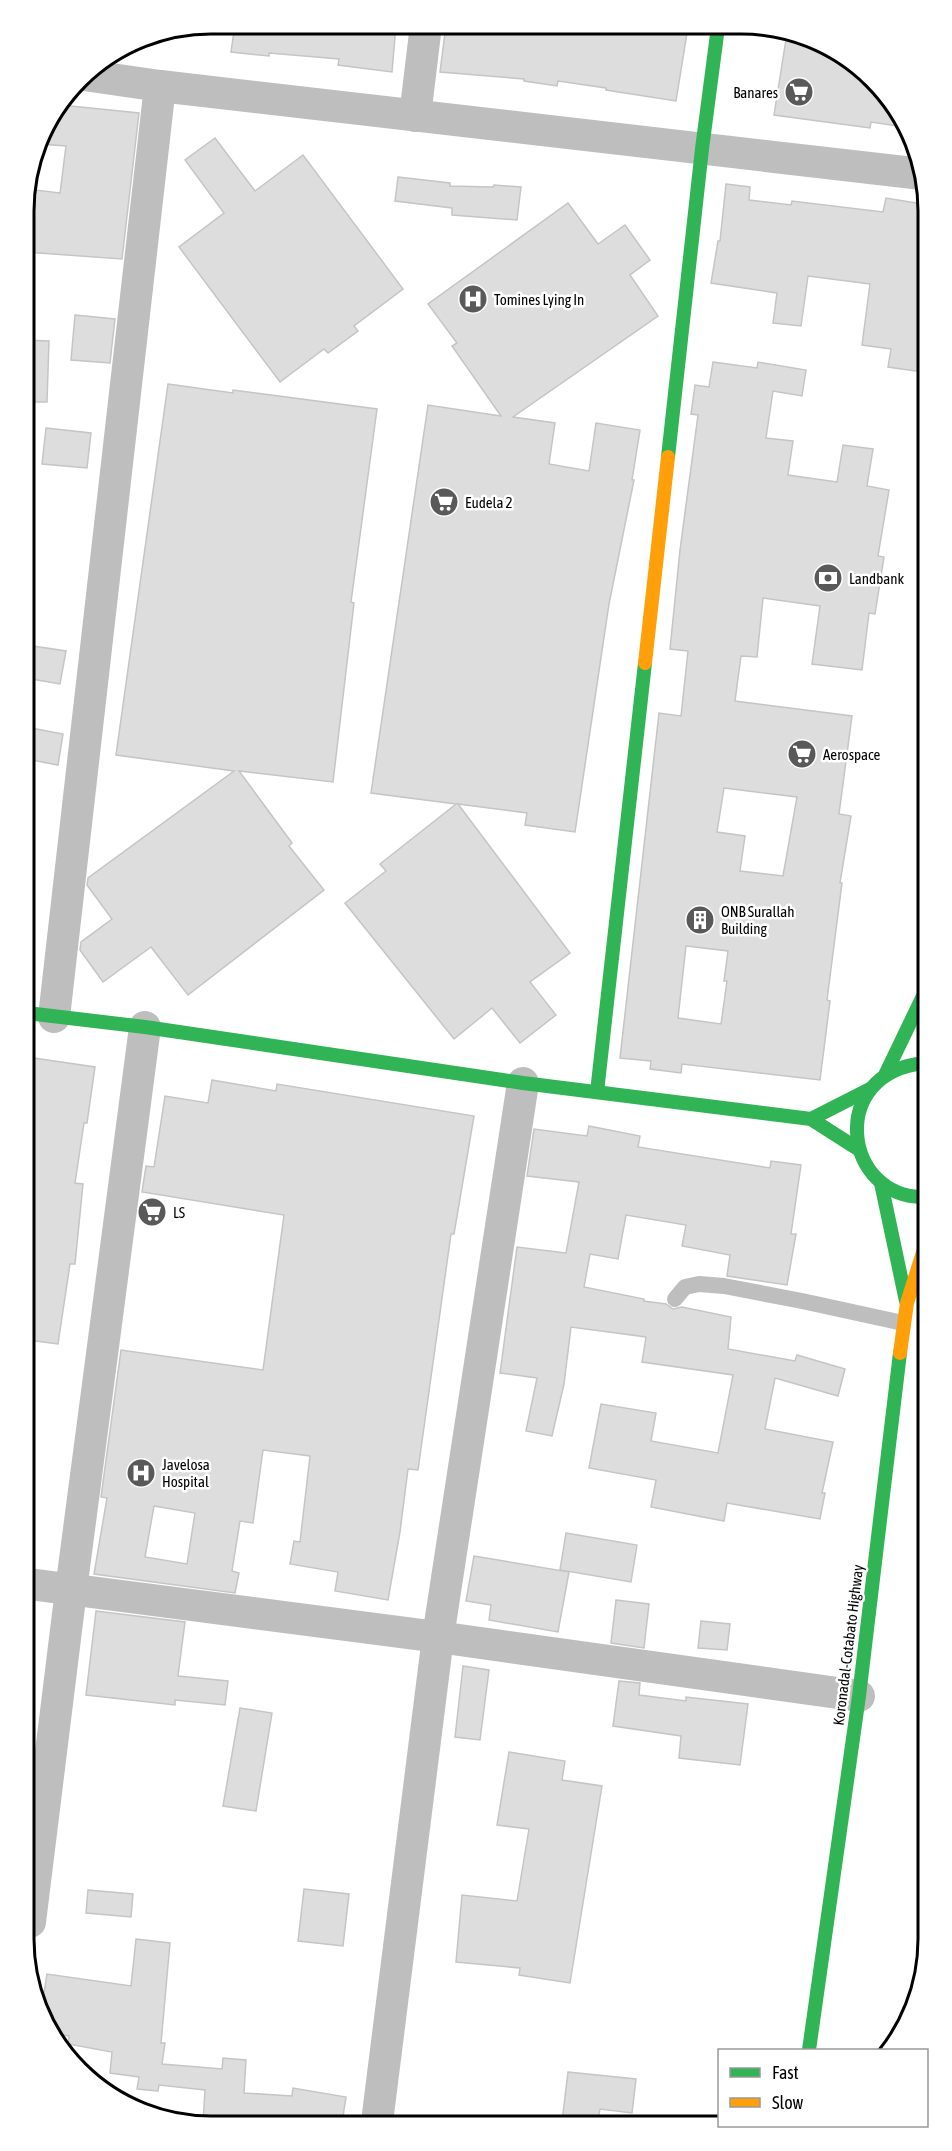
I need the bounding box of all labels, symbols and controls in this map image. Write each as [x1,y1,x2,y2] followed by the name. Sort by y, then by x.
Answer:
[783,76,815,108] supermarket icon: Banares
[733,84,778,101] place label: Banares
[457,283,489,315] hospital icon: Tomines Lying In
[494,291,584,308] place label: Tomines Lying In
[428,486,460,518] supermarket icon: Eudela 2
[465,494,513,511] place label: Eudela 2
[812,562,844,594] bank icon: Landbank
[849,570,905,587] place label: Landbank
[786,738,818,770] supermarket icon: Aerospace
[823,746,881,763] place label: Aerospace
[721,903,795,937] place label: ONB Surallah Building
[684,904,716,936] building icon: ONB Surallah Building
[136,1196,168,1228] supermarket icon: LS
[173,1204,185,1221] place label: LS
[162,1456,210,1490] place label: Javelosa Hospital
[125,1457,157,1489] hospital icon: Javelosa Hospital
[830,1564,866,1726] street label: Koronadal-Cotabato Highway
[718,2049,928,2127] legend
[772,2062,799,2083] text: Fast
[772,2092,803,2113] text: Slow

